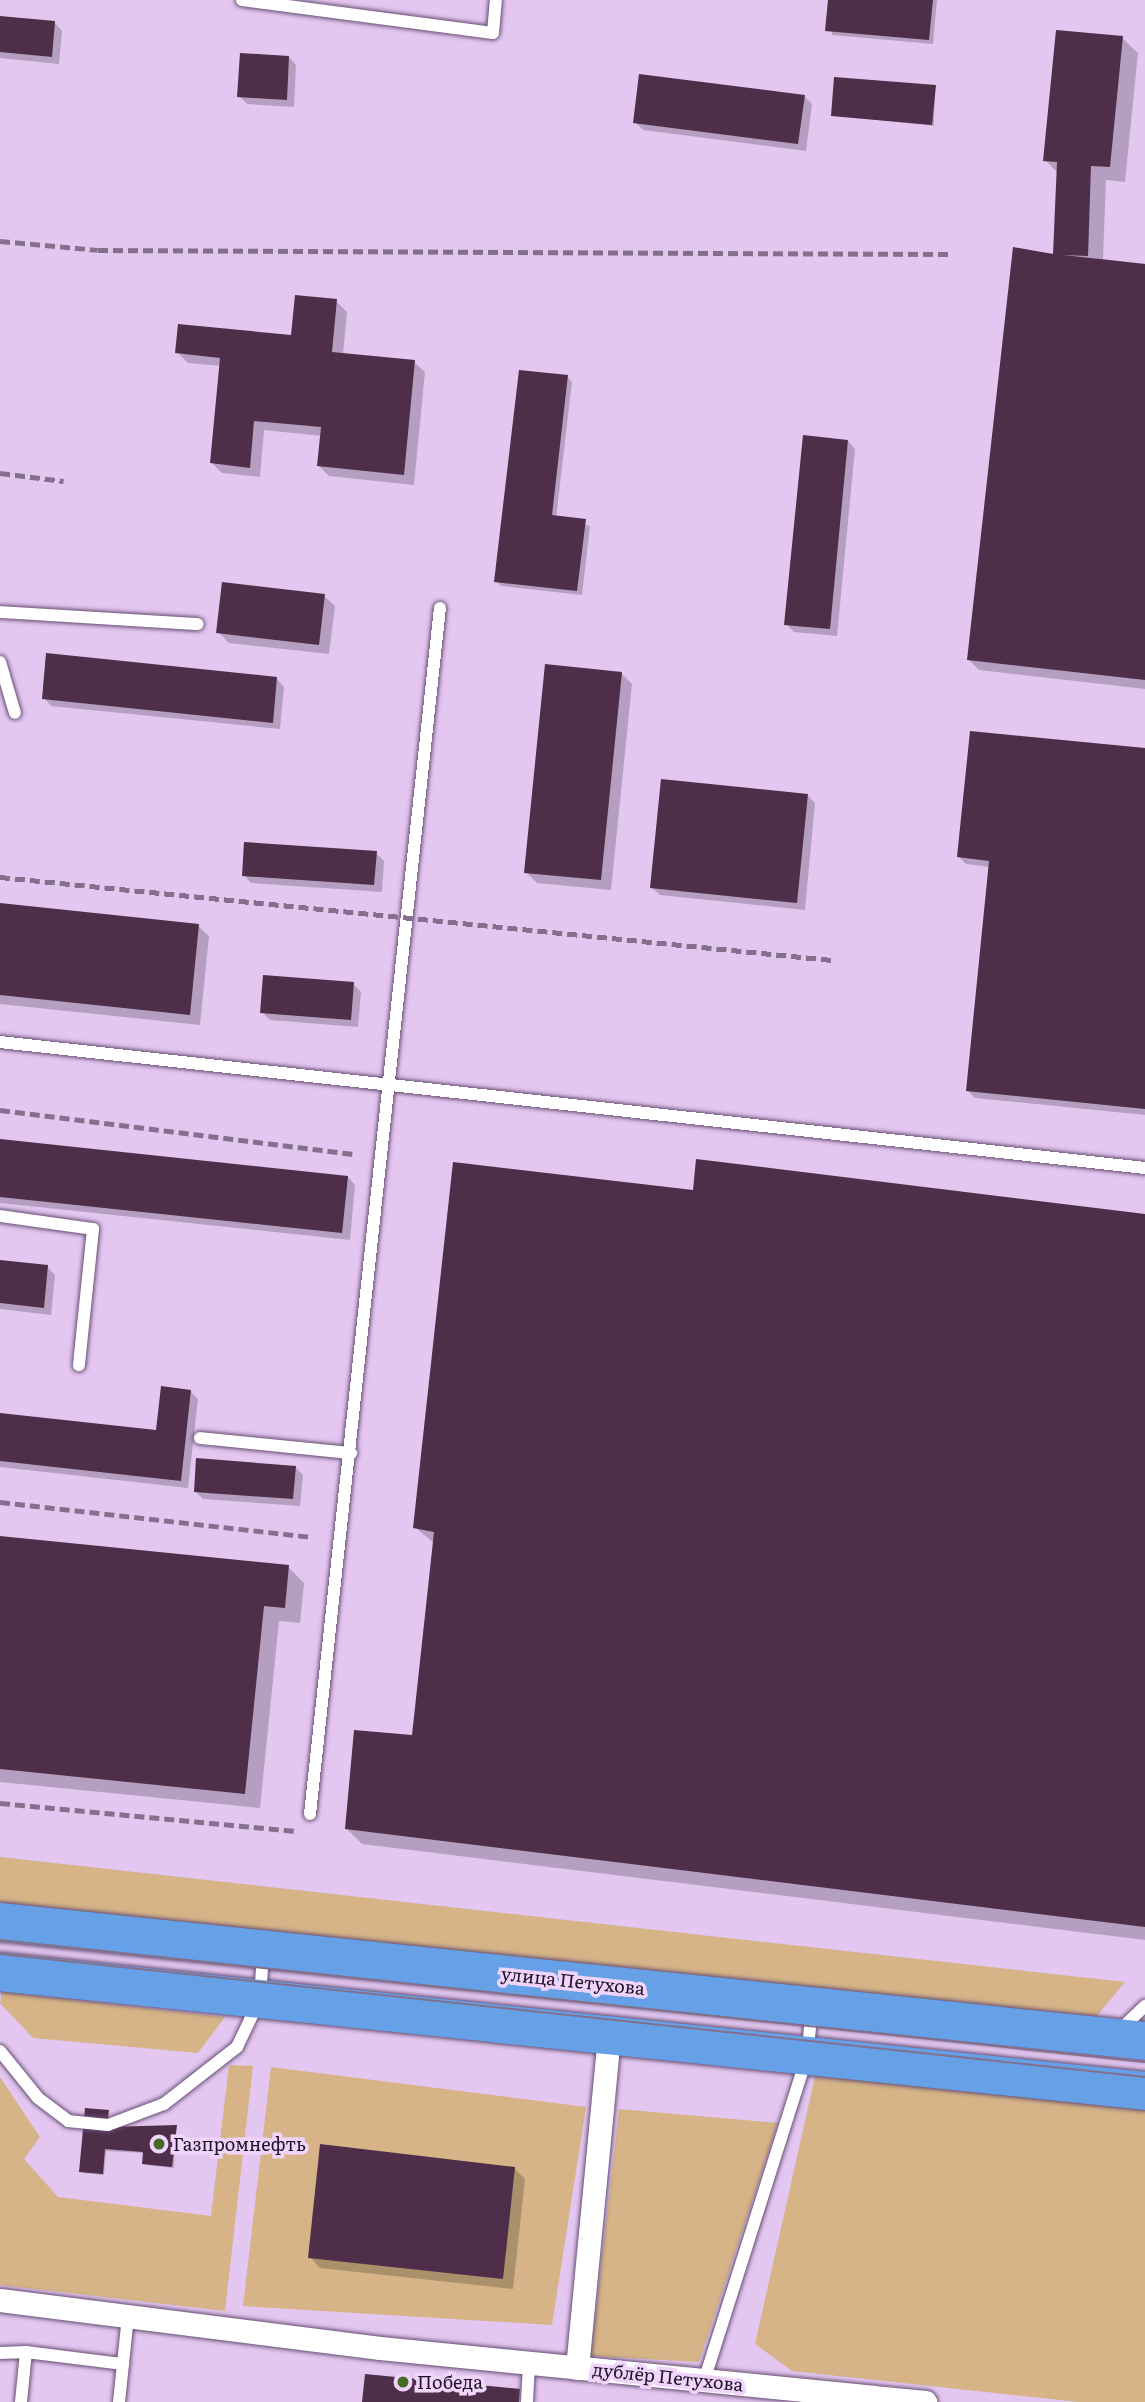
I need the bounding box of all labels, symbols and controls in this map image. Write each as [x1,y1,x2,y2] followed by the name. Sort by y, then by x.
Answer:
[500,1963,646,1999] street label: улица Петухова
[173,2133,306,2155] place label: Газпромнефть
[151,2136,167,2152] marker: Газпромнефть
[591,2358,745,2396] street label: дублёр Петухова
[417,2371,483,2393] place label: Победа
[395,2374,411,2390] marker: Победа

